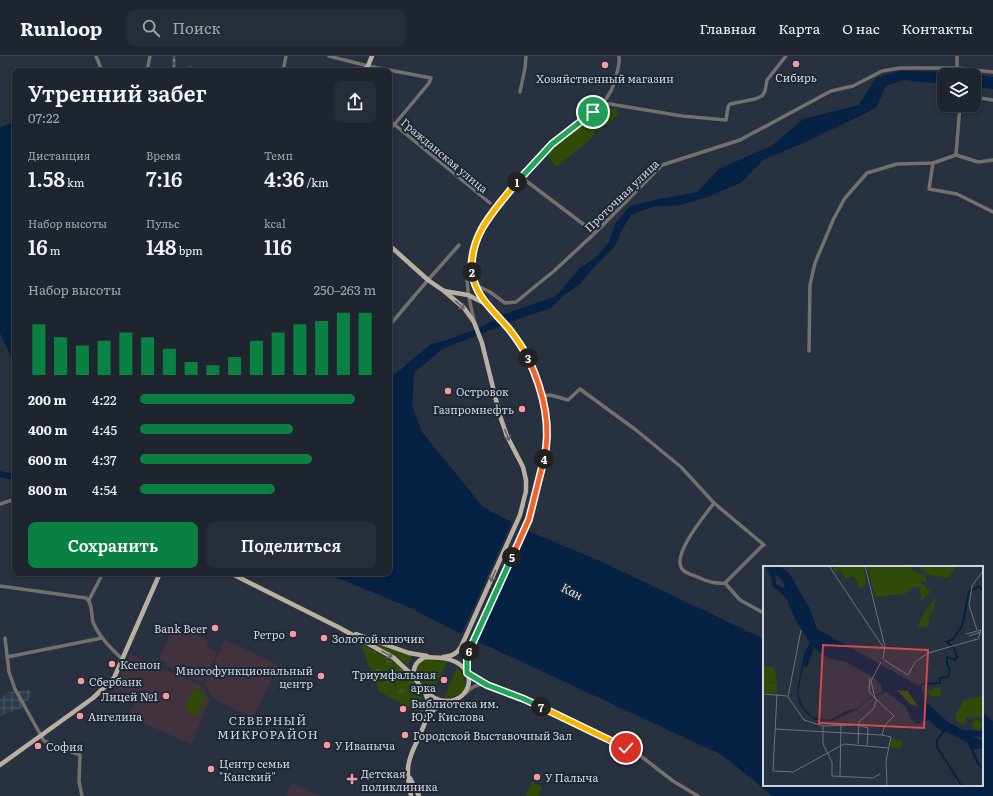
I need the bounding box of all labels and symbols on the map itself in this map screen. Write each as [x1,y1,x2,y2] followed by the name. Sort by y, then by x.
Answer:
[791,59,801,69] marker: Сибирь
[600,60,610,70] marker: Хозяйственный магазин
[775,69,817,85] place label: Сибирь
[536,70,674,86] place label: Хозяйственный магазин
[576,95,610,129] pin
[398,114,492,196] street label: Гражданская улица
[580,155,662,235] street label: Проточная улица
[507,172,527,192] pin: 1
[462,262,482,282] pin: 2
[455,300,465,310] one-way arrow
[518,348,538,368] pin: 3
[456,383,509,399] place label: Островок
[443,386,453,396] marker: Островок
[433,401,514,417] place label: Газпромнефть
[517,404,527,414] marker: Газпромнефть
[504,428,511,440] one-way arrow
[534,449,554,469] pin: 4
[502,547,522,567] pin: 5
[763,566,983,786] inset map
[489,570,496,582] one-way arrow
[558,578,586,604] water label: Кан
[154,620,208,636] place label: Bank Beer
[210,623,220,633] marker: Bank Beer
[253,626,285,642] place label: Ретро
[288,629,298,639] marker: Ретро
[332,630,425,646] place label: Золотой ключик
[319,633,329,643] marker: Золотой ключик
[459,641,479,661] pin: 6
[381,650,393,658] one-way arrow
[120,656,160,672] place label: Ксенон
[107,659,117,669] marker: Ксенон
[175,662,313,691] place label: Многофункциональный центр
[352,666,436,695] place label: Триумфальная арка
[316,671,326,681] marker: Многофункциональный центр
[89,673,142,689] place label: Сбербанк
[439,675,449,685] marker: Триумфальная арка
[76,676,86,686] marker: Сбербанк
[101,688,159,704] place label: Лицей №1
[161,691,171,701] marker: Лицей №1
[411,695,499,724] place label: Библиотека им. Ю.Р. Кислова
[531,697,551,717] pin: 7
[398,704,408,714] marker: Библиотека им. Ю.Р. Кислова
[88,708,142,724] place label: Ангелина
[75,711,85,721] marker: Ангелина
[217,711,319,743] district label: СЕВЕРНЫЙ МИКРОРАЙОН
[413,727,572,743] place label: Городской Выставочный Зал
[400,730,410,740] marker: Городской Выставочный Зал
[609,731,643,765] pin
[335,737,395,753] place label: У Иваныча
[46,738,83,754] place label: София
[322,740,332,750] marker: У Иваныча
[33,741,43,751] marker: София
[219,755,290,784] place label: Центр семьи "Канский"
[206,764,216,774] marker: Центр семьи "Канский"
[361,765,438,794] place label: Детская поликлиника
[545,769,599,785] place label: У Палыча
[532,772,542,782] marker: У Палыча
[346,773,358,785] marker: Детская поликлиника

